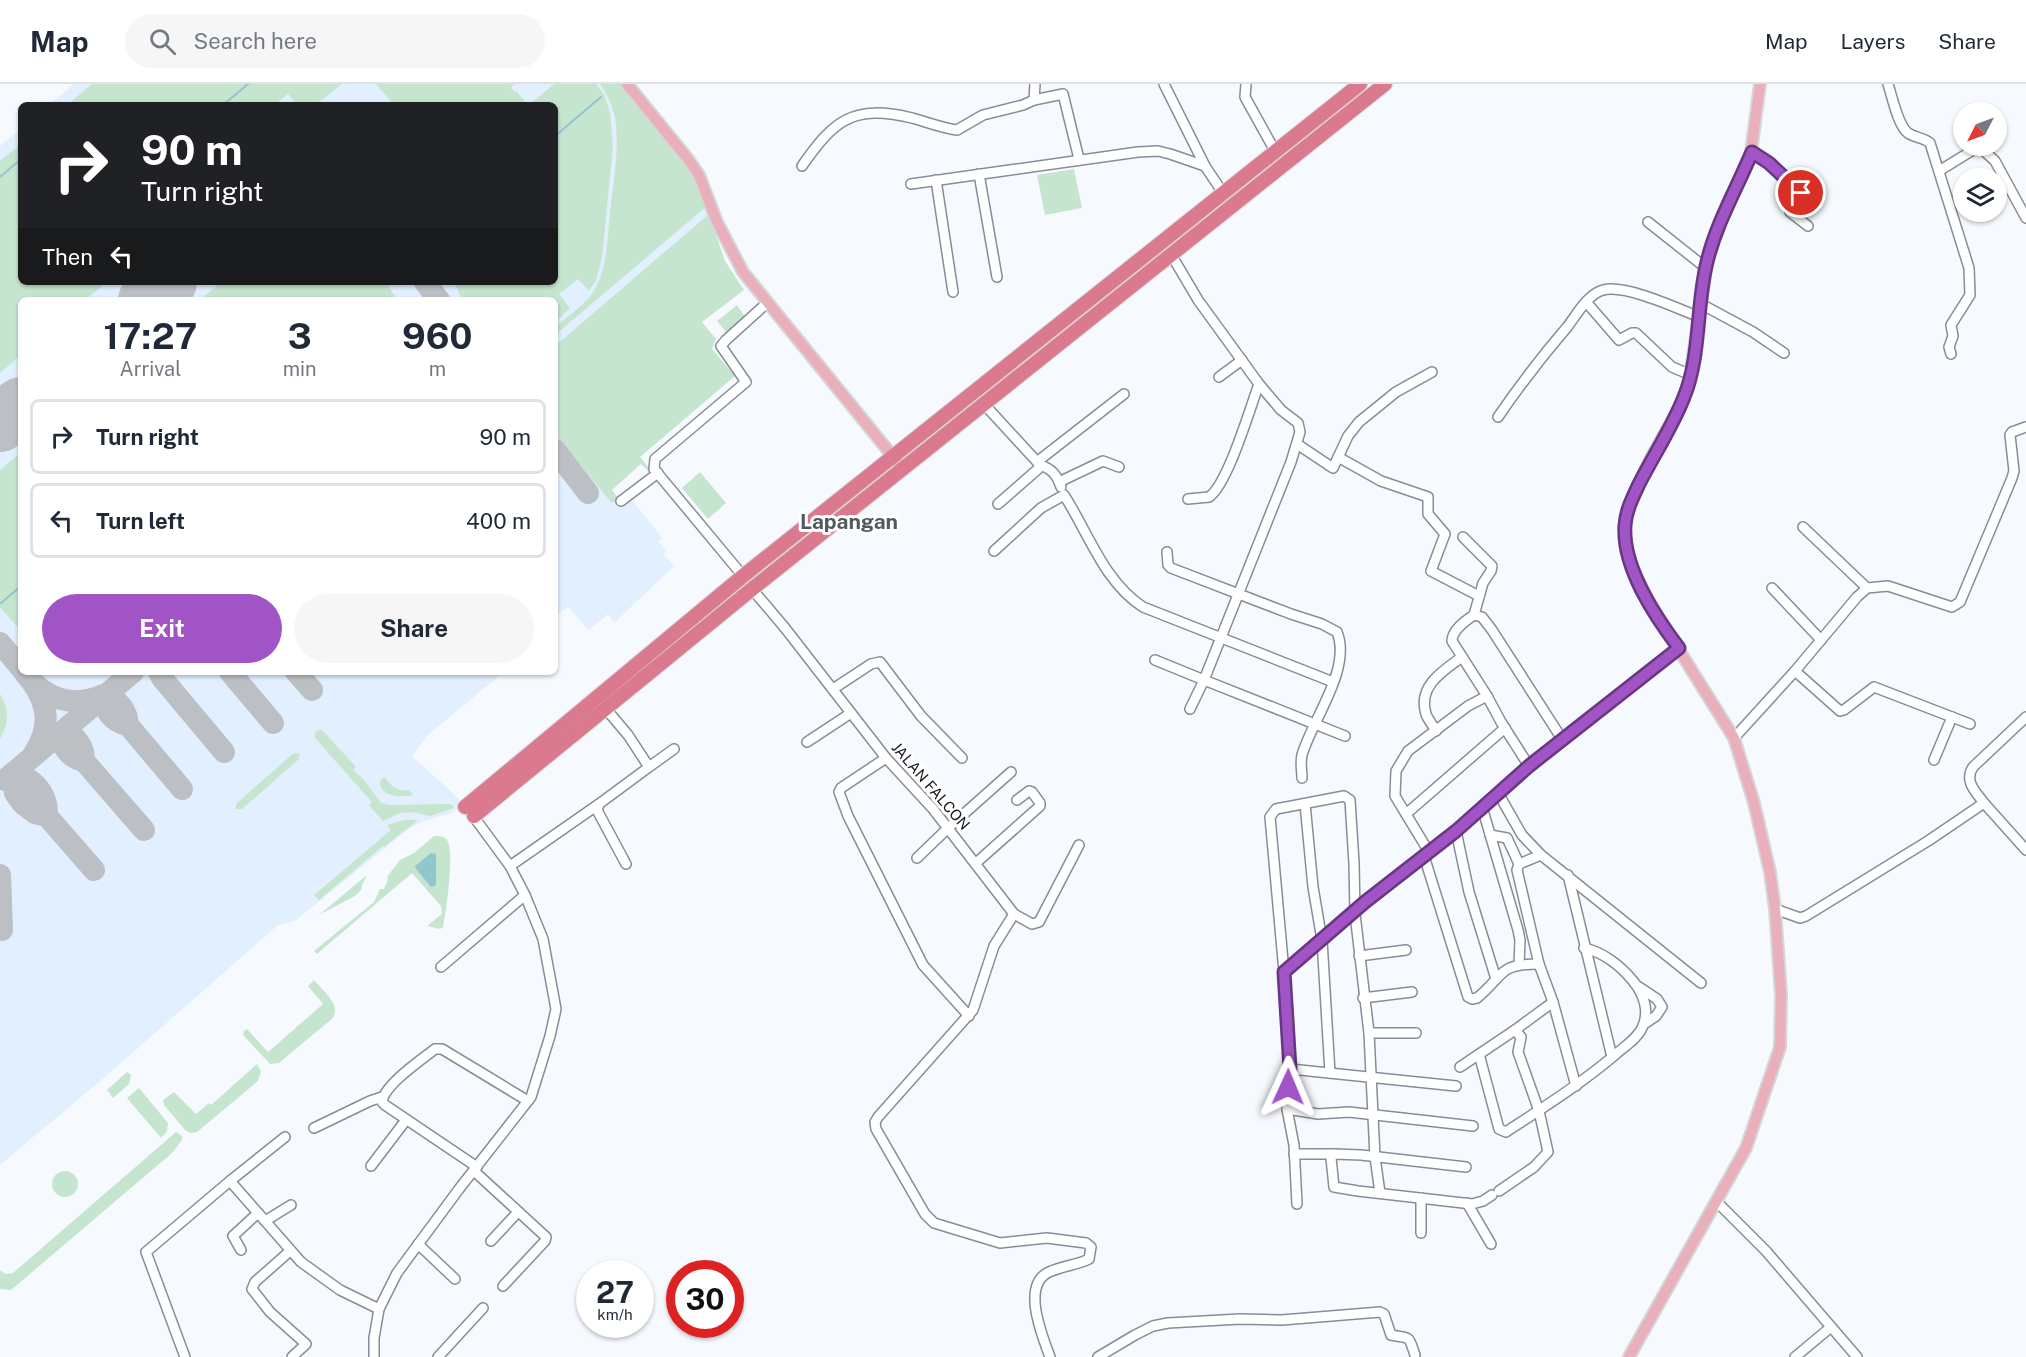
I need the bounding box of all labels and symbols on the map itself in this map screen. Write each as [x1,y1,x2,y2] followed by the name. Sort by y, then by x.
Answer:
[1953,102,2007,156] north arrow
[1775,167,1826,218] pin
[800,509,898,534] district label: Lapangan
[888,739,974,833] street label: JALAN FALCON
[1256,1055,1320,1119] position arrow
[666,1260,744,1338] speed limit sign: 30

